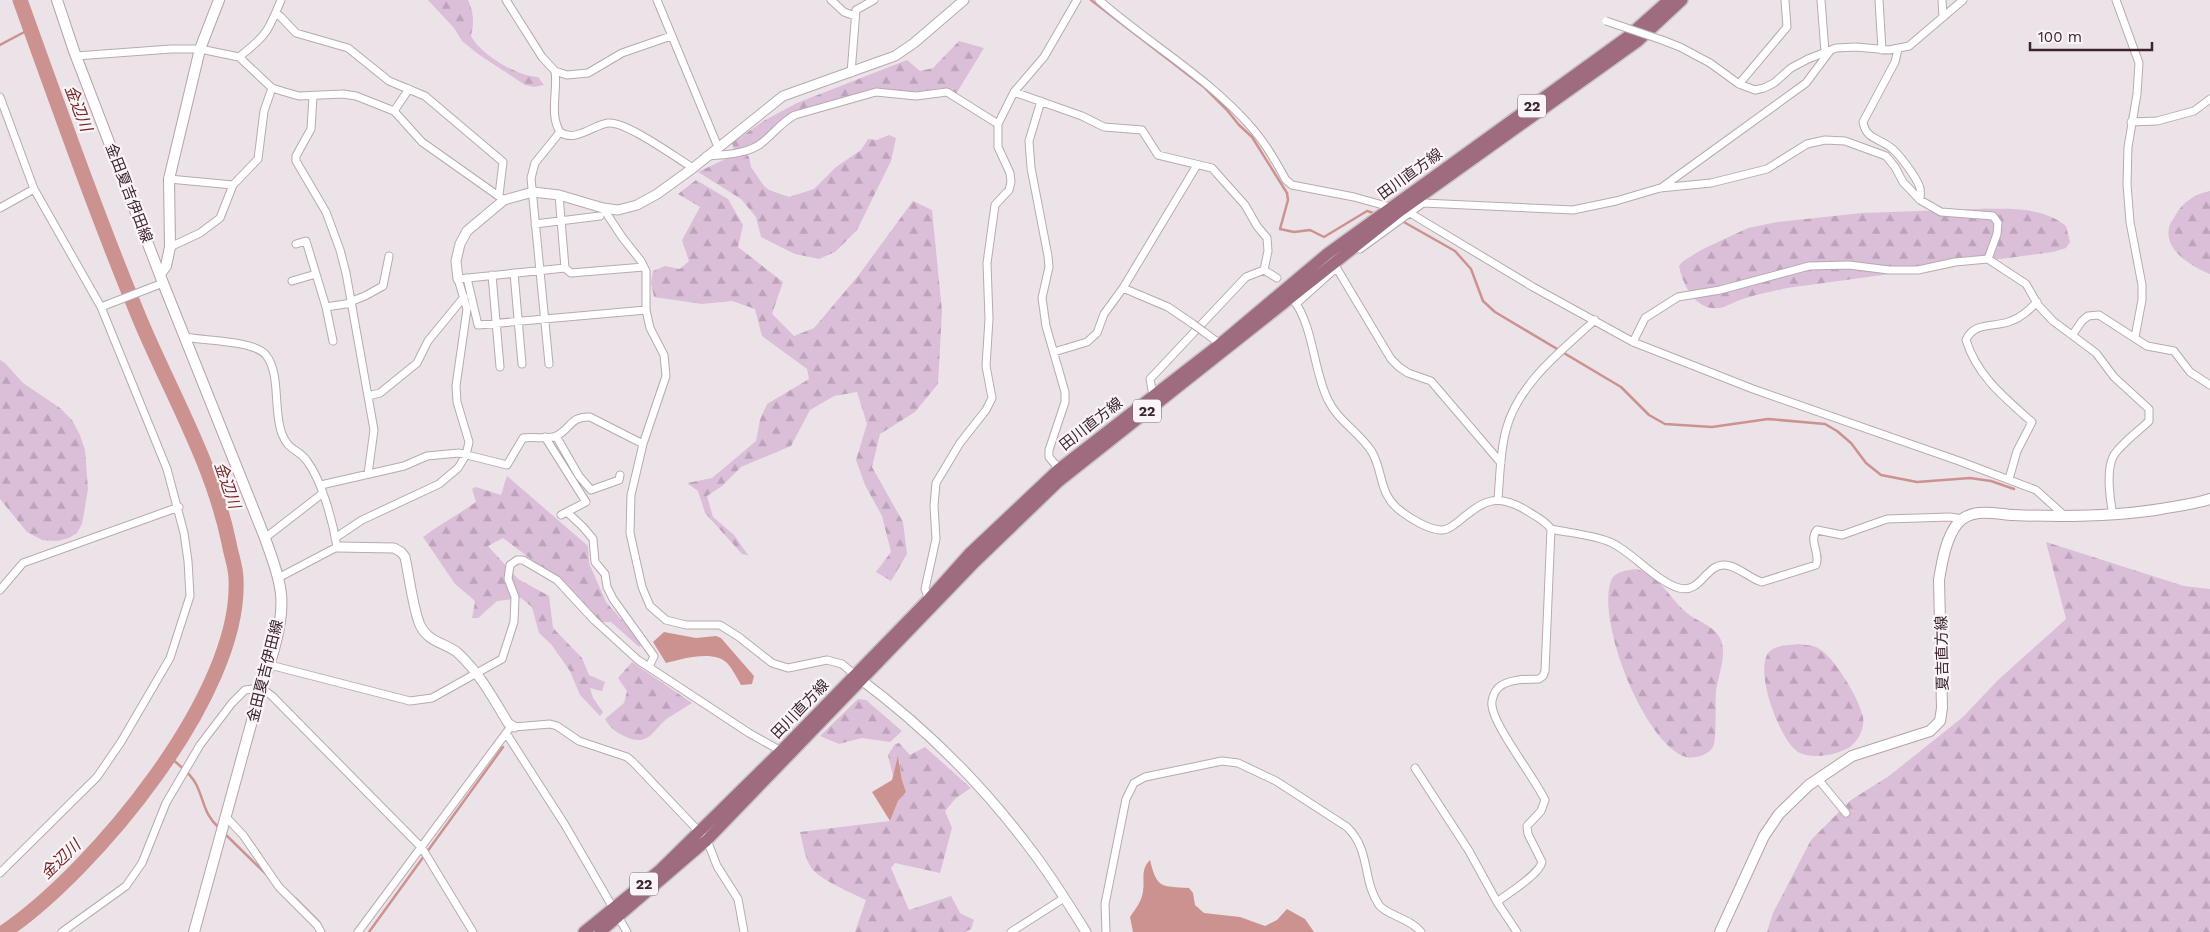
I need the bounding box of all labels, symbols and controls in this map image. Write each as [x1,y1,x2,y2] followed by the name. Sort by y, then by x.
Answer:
[2030,20,2152,52] scale bar
[2038,28,2082,46] text: 100 m
[61,82,97,136] water label: 金辺川
[1518,94,1546,118] road number: 22
[102,141,156,245] street label: 金田夏吉伊田線
[1374,145,1446,203] street label: 田川直方線
[1056,394,1126,454] street label: 田川直方線
[1133,400,1161,422] road number: 22
[211,459,245,513] water label: 金辺川
[1932,615,1952,691] street label: 夏吉直方線
[244,618,286,724] street label: 金田夏吉伊田線
[767,676,833,742] street label: 田川直方線
[36,834,86,883] water label: 金辺川
[630,872,658,896] road number: 22

